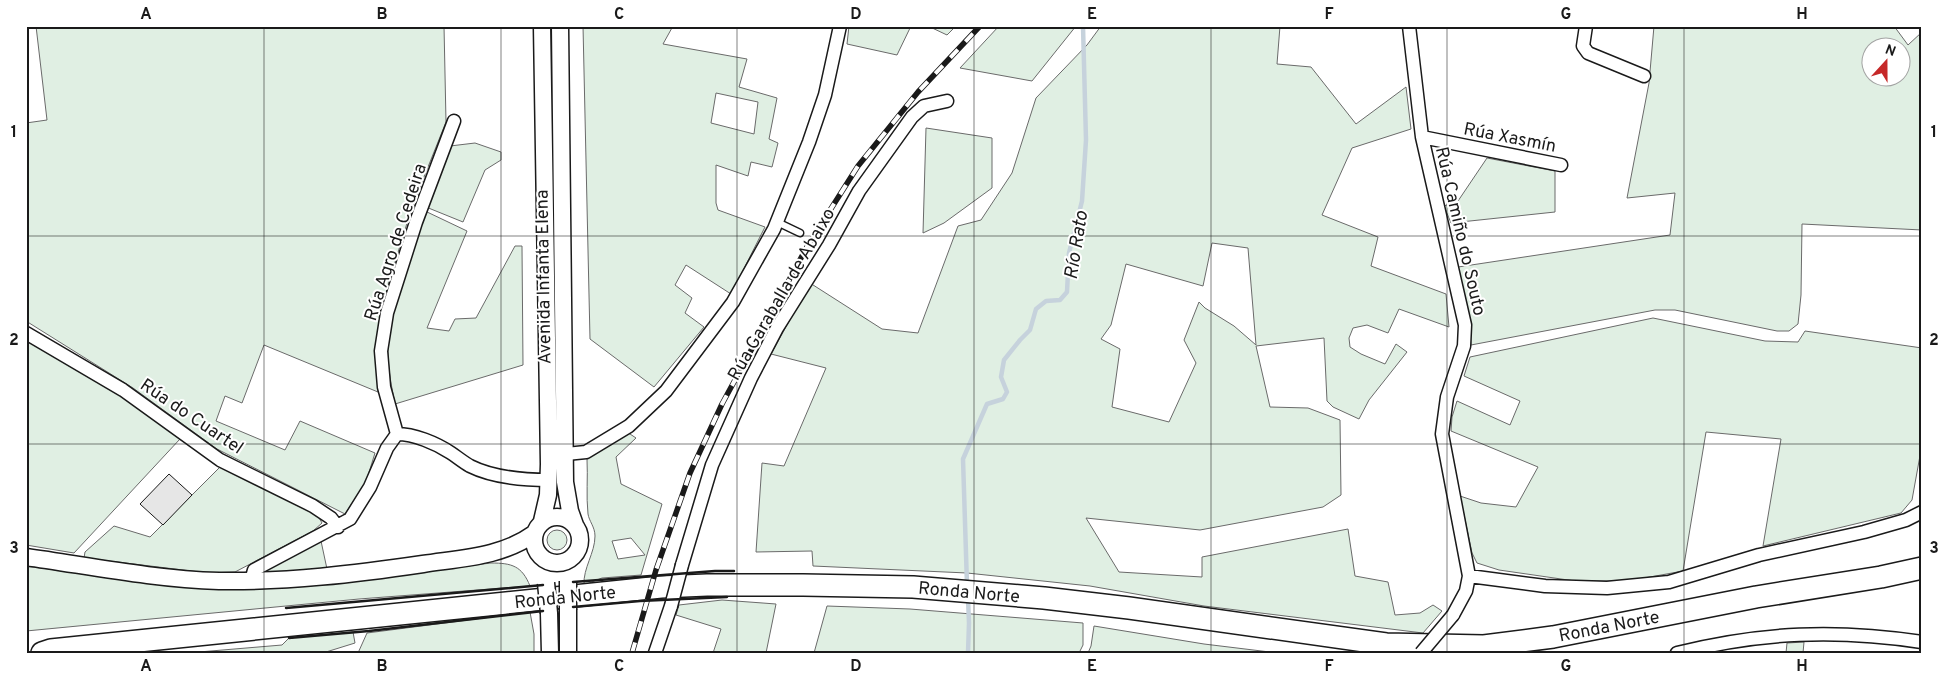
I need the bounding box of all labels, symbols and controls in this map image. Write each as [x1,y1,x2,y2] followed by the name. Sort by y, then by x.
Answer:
[140,5,152,25] text: A
[376,5,388,25] text: B
[614,5,624,25] text: C
[850,5,862,25] text: D
[1087,5,1097,25] text: E
[1324,5,1334,25] text: F
[1561,5,1571,25] text: G
[1796,5,1808,25] text: H
[1860,38,1910,88] north arrow
[1882,42,1898,61] text: N
[1461,118,1558,159] street label: Rúa Xasmín
[11,123,17,143] text: 1
[1931,123,1937,143] text: 1
[1429,145,1490,318] street label: Rúa Camiño do Souto
[360,161,433,324] street label: Rúa Agro de Cedeira
[531,189,558,365] street label: Avenida Infanta Elena
[723,204,841,385] street label: Rúa Garaballa de Abaixo
[1060,208,1094,281] water label: Río Rato
[9,331,19,351] text: 2
[1929,331,1939,351] text: 2
[135,374,247,460] street label: Rúa do Cuartel
[9,539,19,559] text: 3
[1929,539,1939,559] text: 3
[917,578,1021,609] street label: Ronda Norte
[513,582,617,615] street label: Ronda Norte
[1557,606,1662,648] street label: Ronda Norte
[140,657,152,677] text: A
[376,657,388,677] text: B
[614,657,624,677] text: C
[850,657,862,677] text: D
[1087,657,1097,677] text: E
[1324,657,1334,677] text: F
[1561,657,1571,677] text: G
[1796,657,1808,677] text: H

